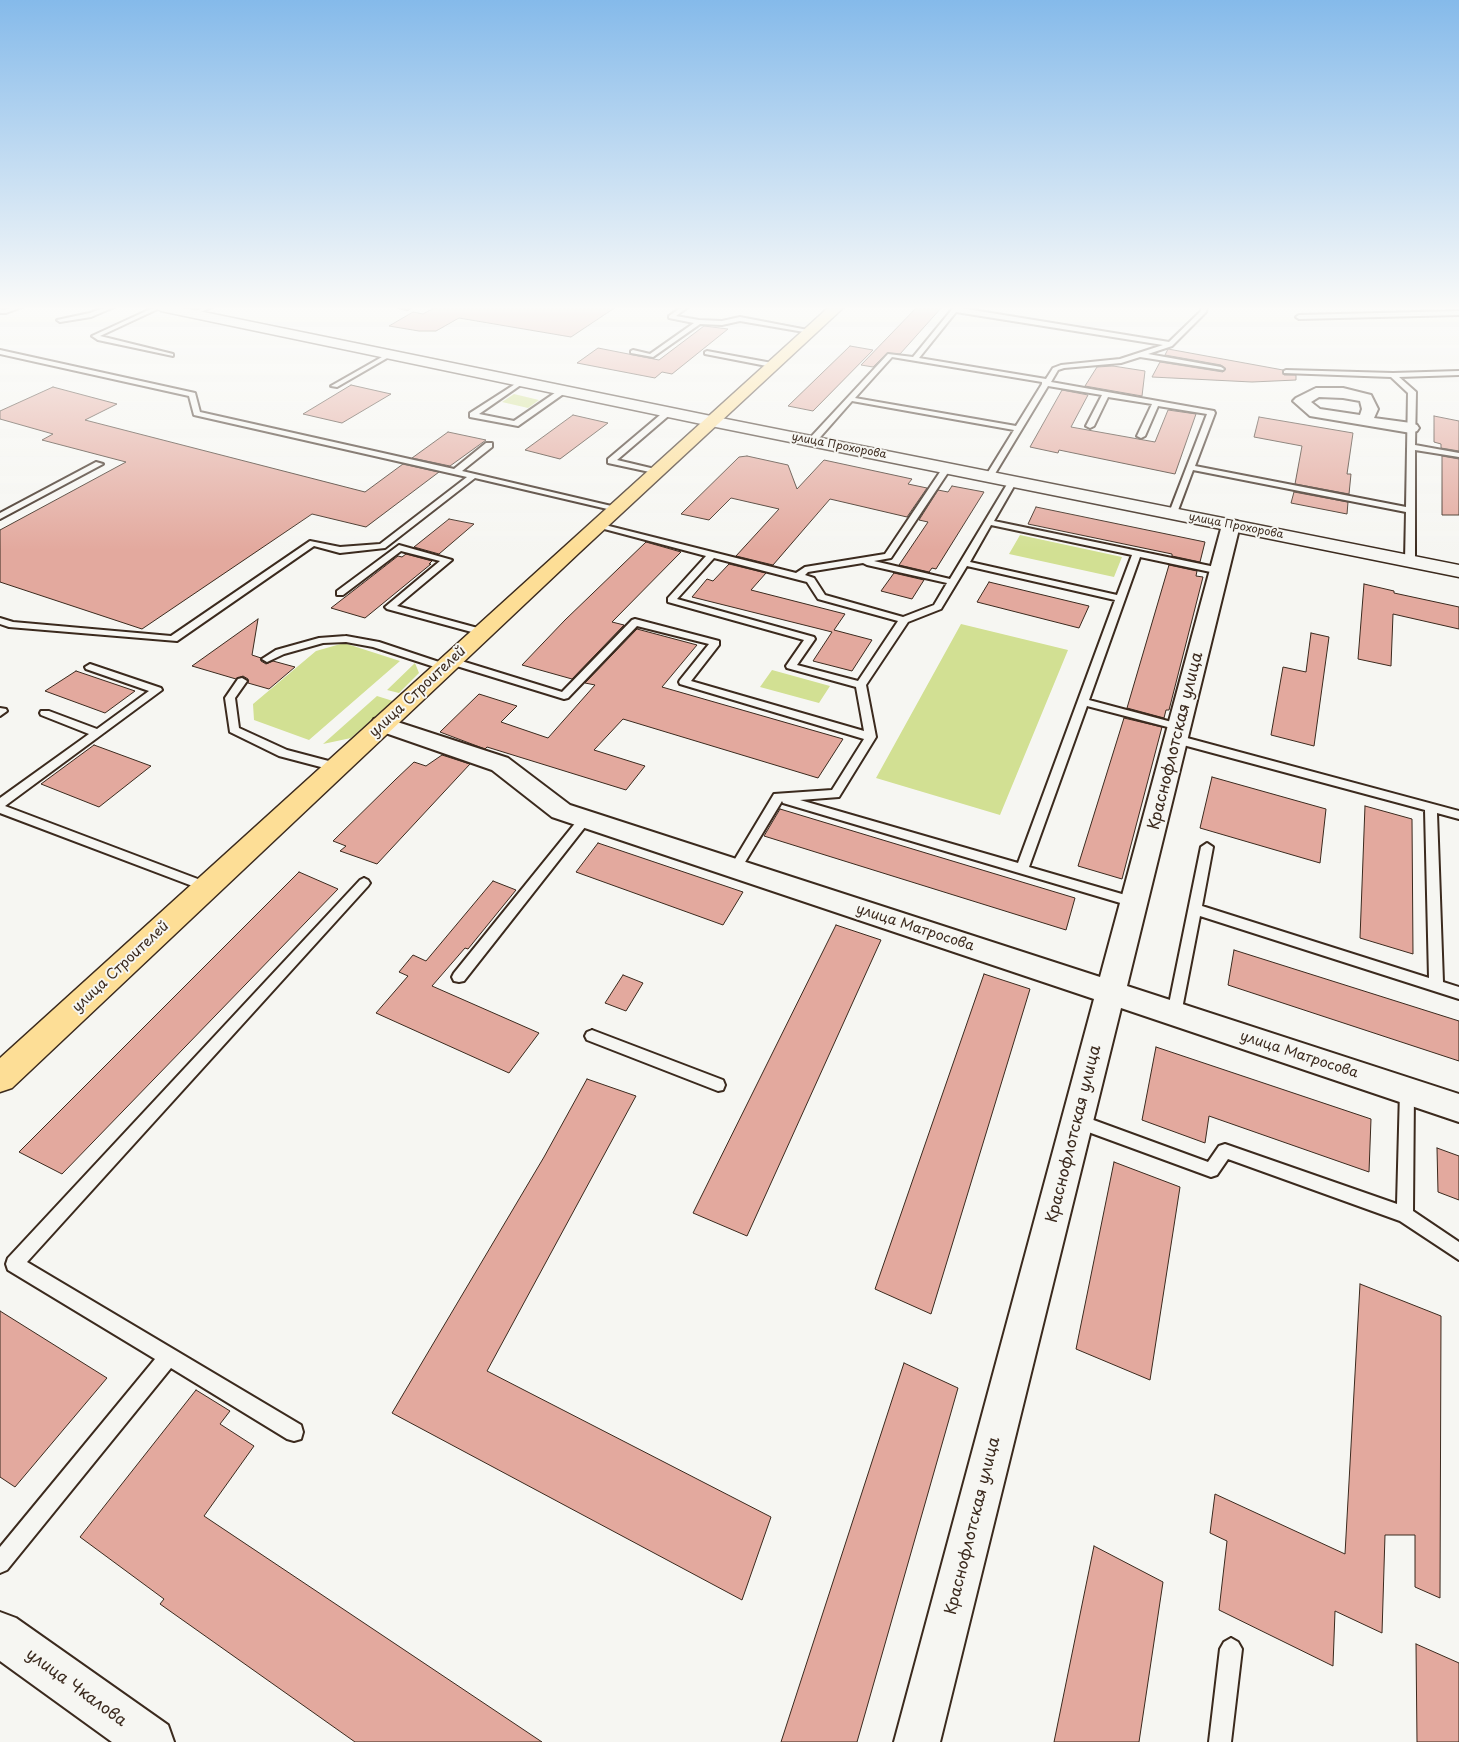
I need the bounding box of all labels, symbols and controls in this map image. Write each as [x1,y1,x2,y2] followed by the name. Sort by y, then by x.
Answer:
[791,430,887,462] street label: улица Прохорова
[1188,510,1284,542] street label: улица Прохорова
[366,643,470,741] street label: улица Строителей
[1145,650,1207,832] street label: Краснофлотская улица
[854,901,976,955] street label: улица Матросова
[69,918,173,1016] street label: улица Строителей
[1238,1028,1360,1082] street label: улица Матросова
[1043,1043,1105,1225] street label: Краснофлотская улица
[942,1435,1004,1617] street label: Краснофлотская улица
[22,1645,130,1731] street label: улица Чкалова

